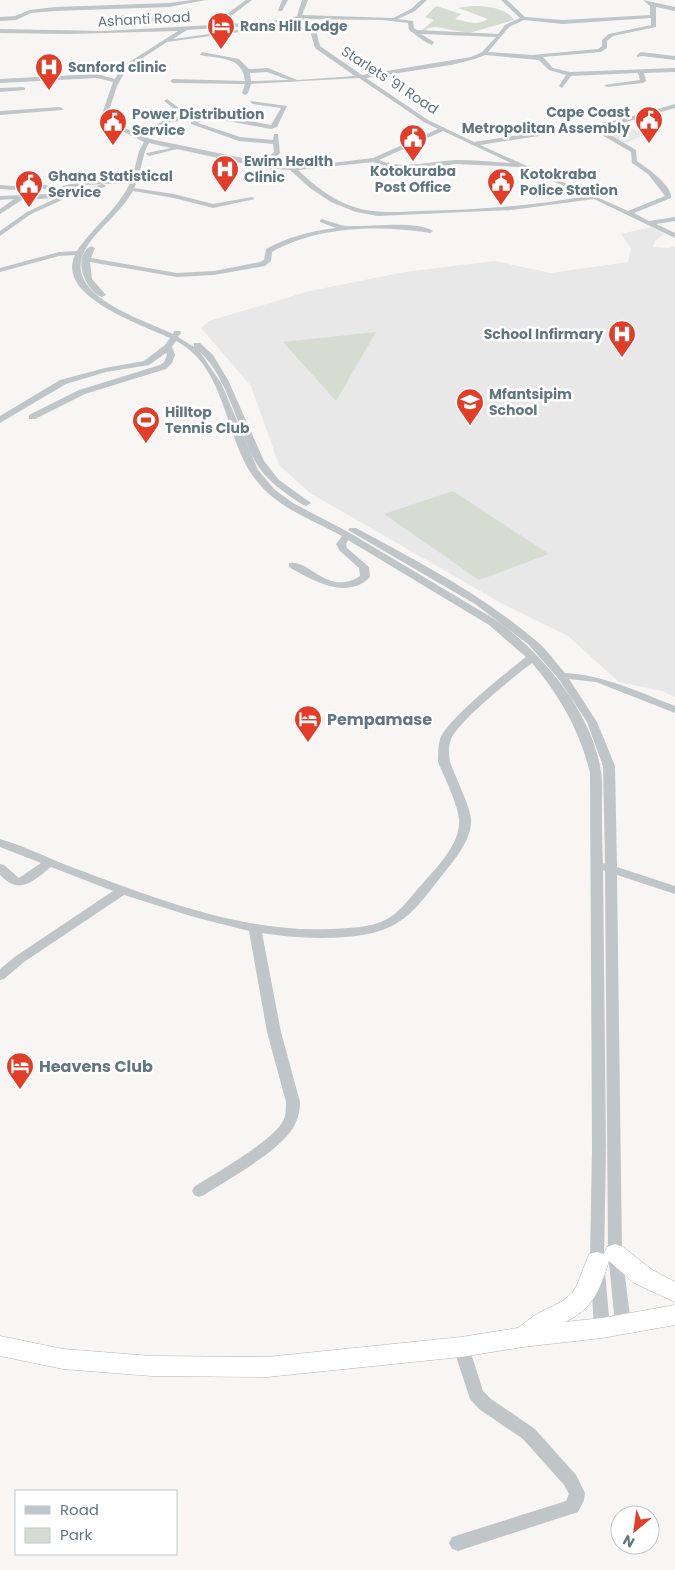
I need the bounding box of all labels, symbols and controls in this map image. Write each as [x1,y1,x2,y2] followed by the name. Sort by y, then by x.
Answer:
[97,7,191,31] street label: Ashanti Road
[206,11,236,50] hotel icon: Rans Hill Lodge
[240,16,348,36] place label: Rans Hill Lodge
[338,41,442,119] street label: Starlets '91 Road
[34,52,64,91] hospital icon: Sanford clinic
[68,57,167,77] place label: Sanford clinic
[462,102,630,138] place label: Cape Coast Metropolitan Assembly
[132,104,264,140] place label: Power Distribution Service
[634,105,664,144] public building icon: Cape Coast Metropolitan Assembly
[98,107,128,146] public building icon: Power Distribution Service
[398,123,428,162] public building icon: Kotokuraba Post Office
[244,151,333,187] place label: Ewim Health Clinic
[210,154,240,193] hospital icon: Ewim Health Clinic
[370,161,456,197] place label: Kotokuraba Post Office
[520,164,618,200] place label: Kotokraba Police Station
[48,166,173,202] place label: Ghana Statistical Service
[486,167,516,206] public building icon: Kotokraba Police Station
[14,169,44,208] public building icon: Ghana Statistical Service
[607,319,637,358] hospital icon: School Infirmary
[484,324,603,344] place label: School Infirmary
[489,384,572,420] place label: Mfantsipim School
[455,387,485,426] school or university icon: Mfantsipim School
[165,402,250,438] place label: Hilltop Tennis Club
[131,405,161,444] sports icon: Hilltop Tennis Club
[293,704,323,743] hotel icon: Pempamase
[327,708,432,731] place label: Pempamase
[5,1051,35,1090] hotel icon: Heavens Club
[39,1055,153,1078] place label: Heavens Club
[15,1490,178,1555] legend
[60,1499,99,1520] text: Road
[610,1505,660,1555] north arrow
[60,1524,92,1545] text: Park
[619,1530,638,1553] text: N

